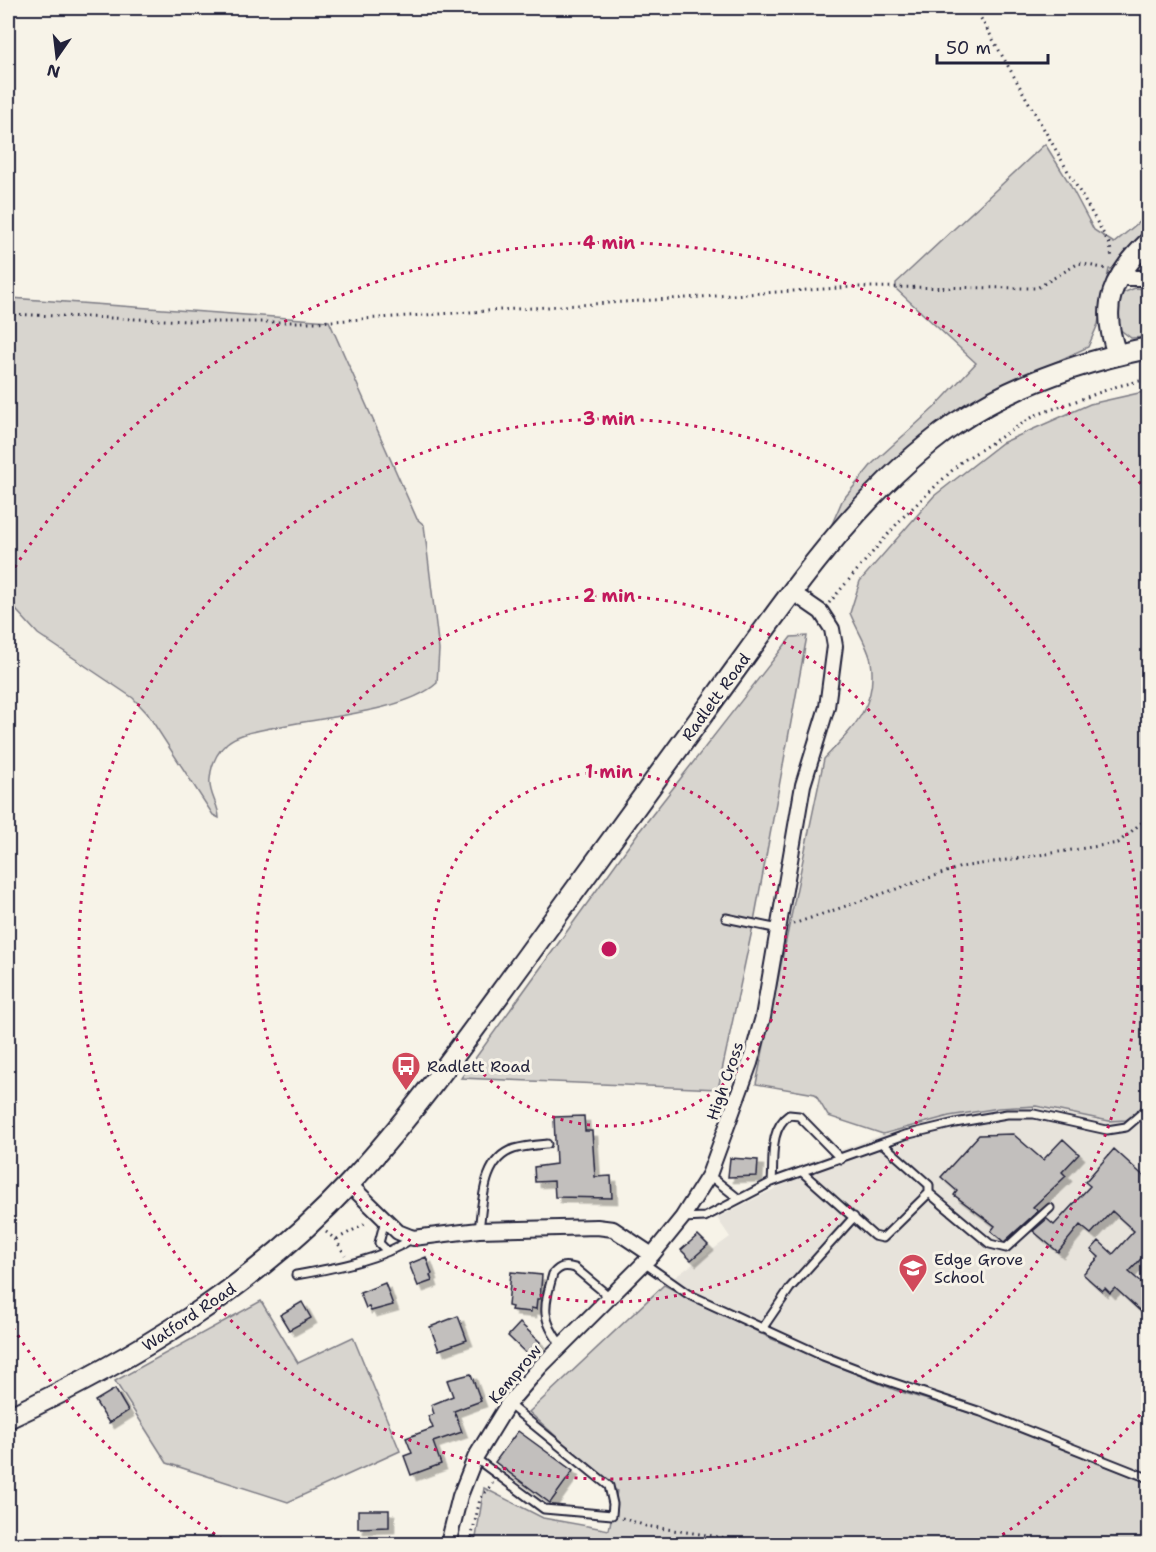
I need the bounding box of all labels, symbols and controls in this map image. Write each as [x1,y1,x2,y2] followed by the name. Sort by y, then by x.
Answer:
[27,27,87,87] north arrow
[937,27,1048,65] scale bar
[946,36,991,60] text: 50 m
[45,59,62,83] text: N
[583,231,635,255] text: 4 min
[583,407,635,431] text: 3 min
[583,584,635,608] text: 2 min
[677,649,755,745] street label: Radlett Road
[585,760,633,784] text: 1 min
[599,939,619,959] centre of rings
[702,1039,748,1123] street label: High Cross
[390,1050,422,1092] bus stop icon: Radlett Road
[427,1056,530,1077] place label: Radlett Road
[934,1249,1023,1288] place label: Edge Grove School
[897,1252,929,1294] school or university icon: Edge Grove School
[138,1278,240,1356] street label: Watford Road
[484,1340,546,1408] street label: Kemprow

